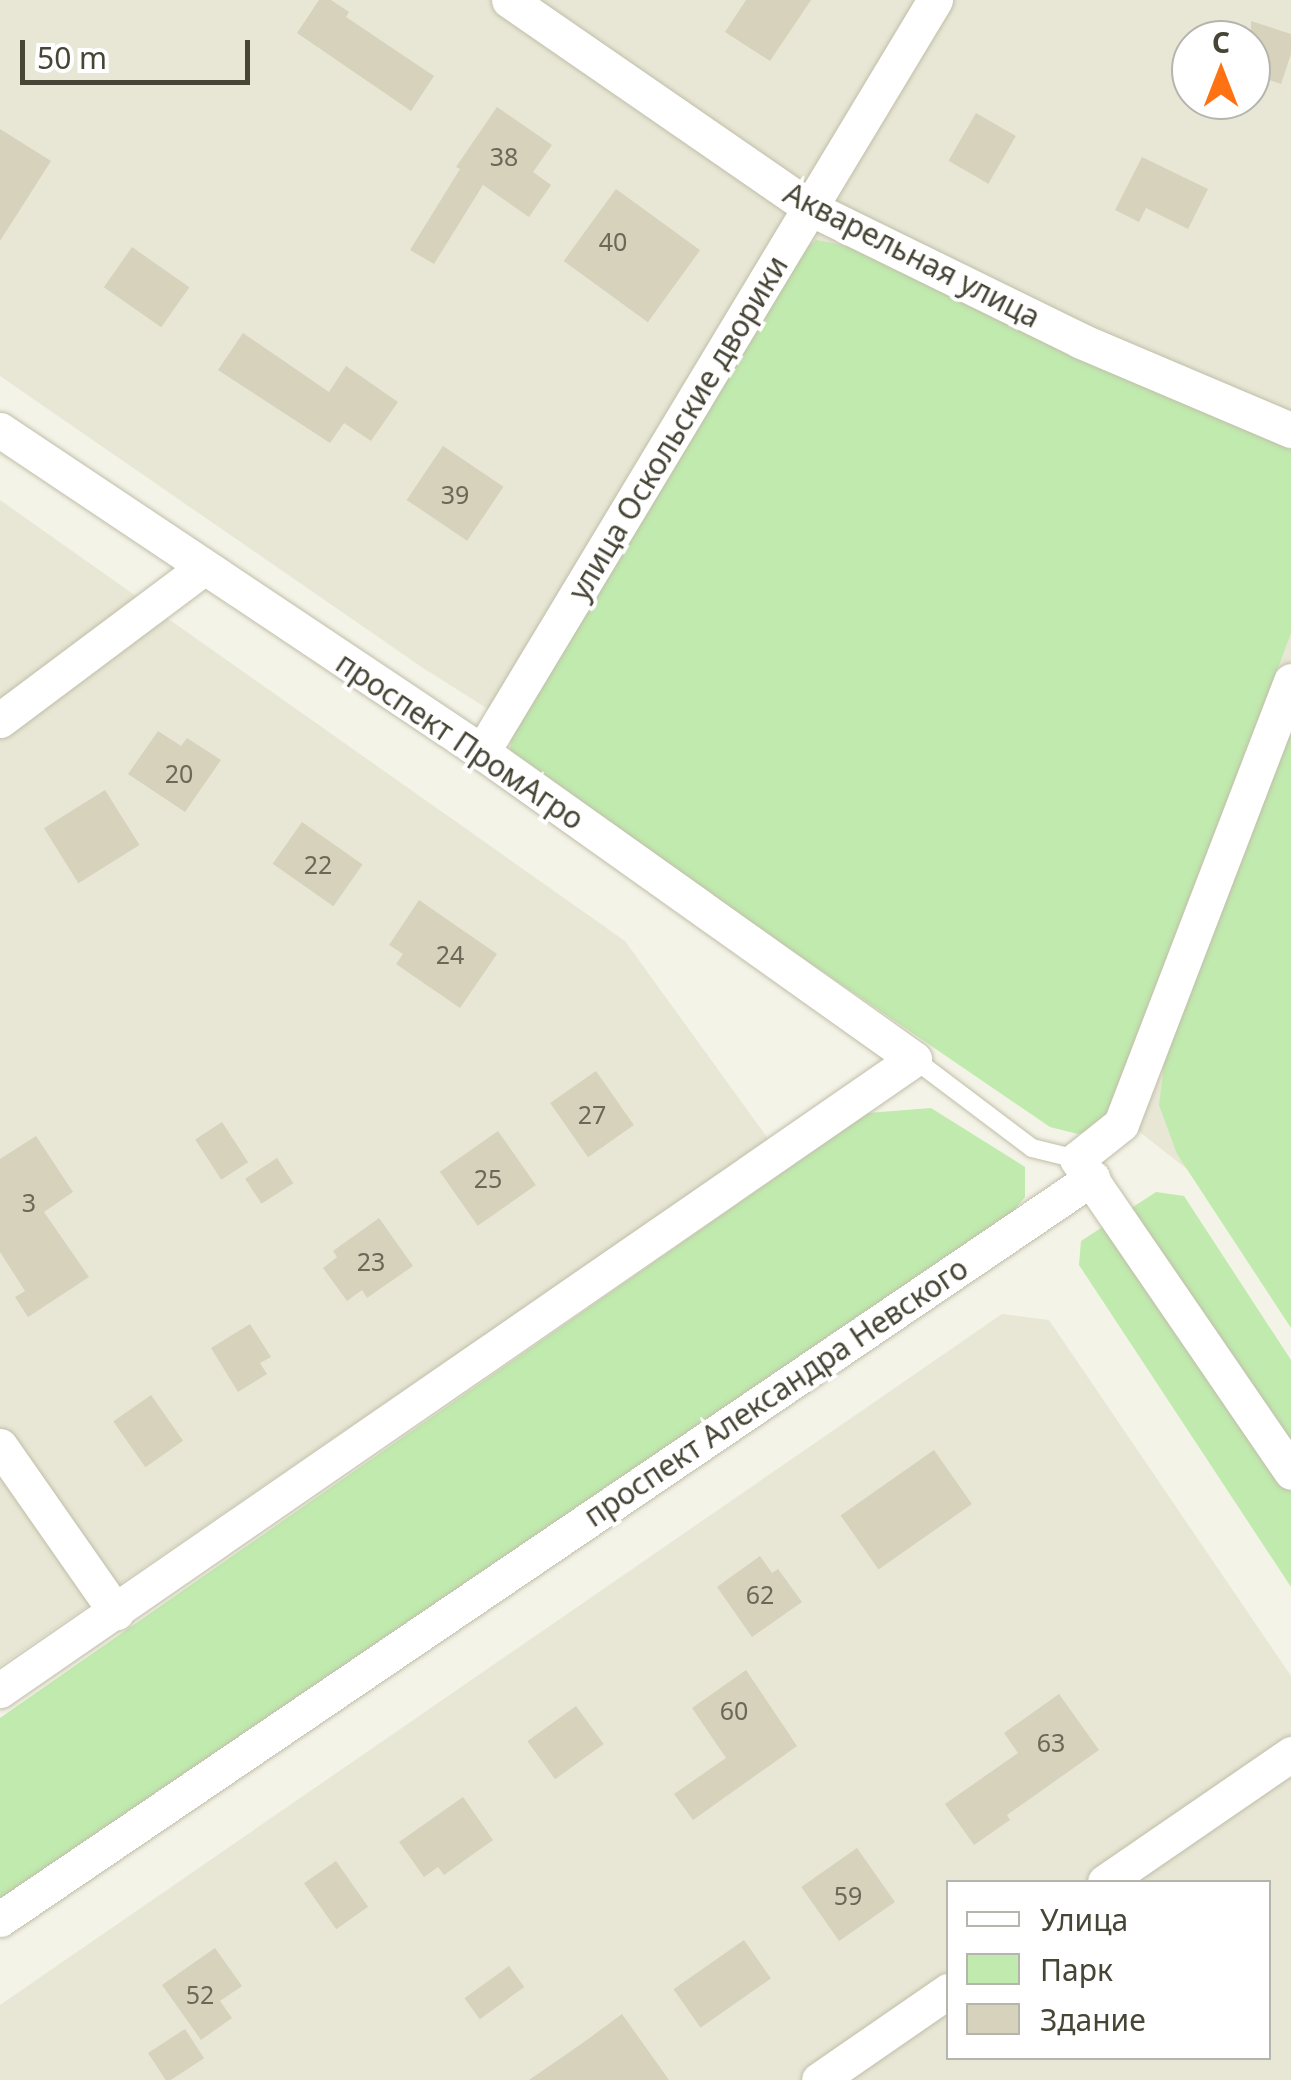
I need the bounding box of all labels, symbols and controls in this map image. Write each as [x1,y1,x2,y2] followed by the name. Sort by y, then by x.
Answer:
[25,20,255,82] scale bar
[1171,20,1271,120] north arrow
[1212,23,1230,61] text: С
[37,37,107,78] text: 50 m
[490,141,518,171] house number: 38
[778,175,1046,335] street label: Акварельная улица
[599,226,627,256] house number: 40
[561,249,795,607] street label: улица Оскольские дворики
[441,479,469,509] house number: 39
[329,645,591,837] street label: проспект ПромАгро
[165,758,193,788] house number: 20
[304,849,332,879] house number: 22
[436,939,464,969] house number: 24
[578,1099,606,1129] house number: 27
[474,1163,502,1193] house number: 25
[22,1187,36,1217] house number: 3
[357,1246,385,1276] house number: 23
[577,1250,975,1534] street label: проспект Александра Невского
[746,1579,774,1609] house number: 62
[720,1695,748,1725] house number: 60
[1037,1727,1065,1757] house number: 63
[834,1880,862,1910] house number: 59
[946,1880,1271,2060] legend
[1040,1899,1128,1940] text: Улица
[1040,1949,1113,1990] text: Парк
[186,1979,214,2009] house number: 52
[1040,1999,1146,2040] text: Здание

